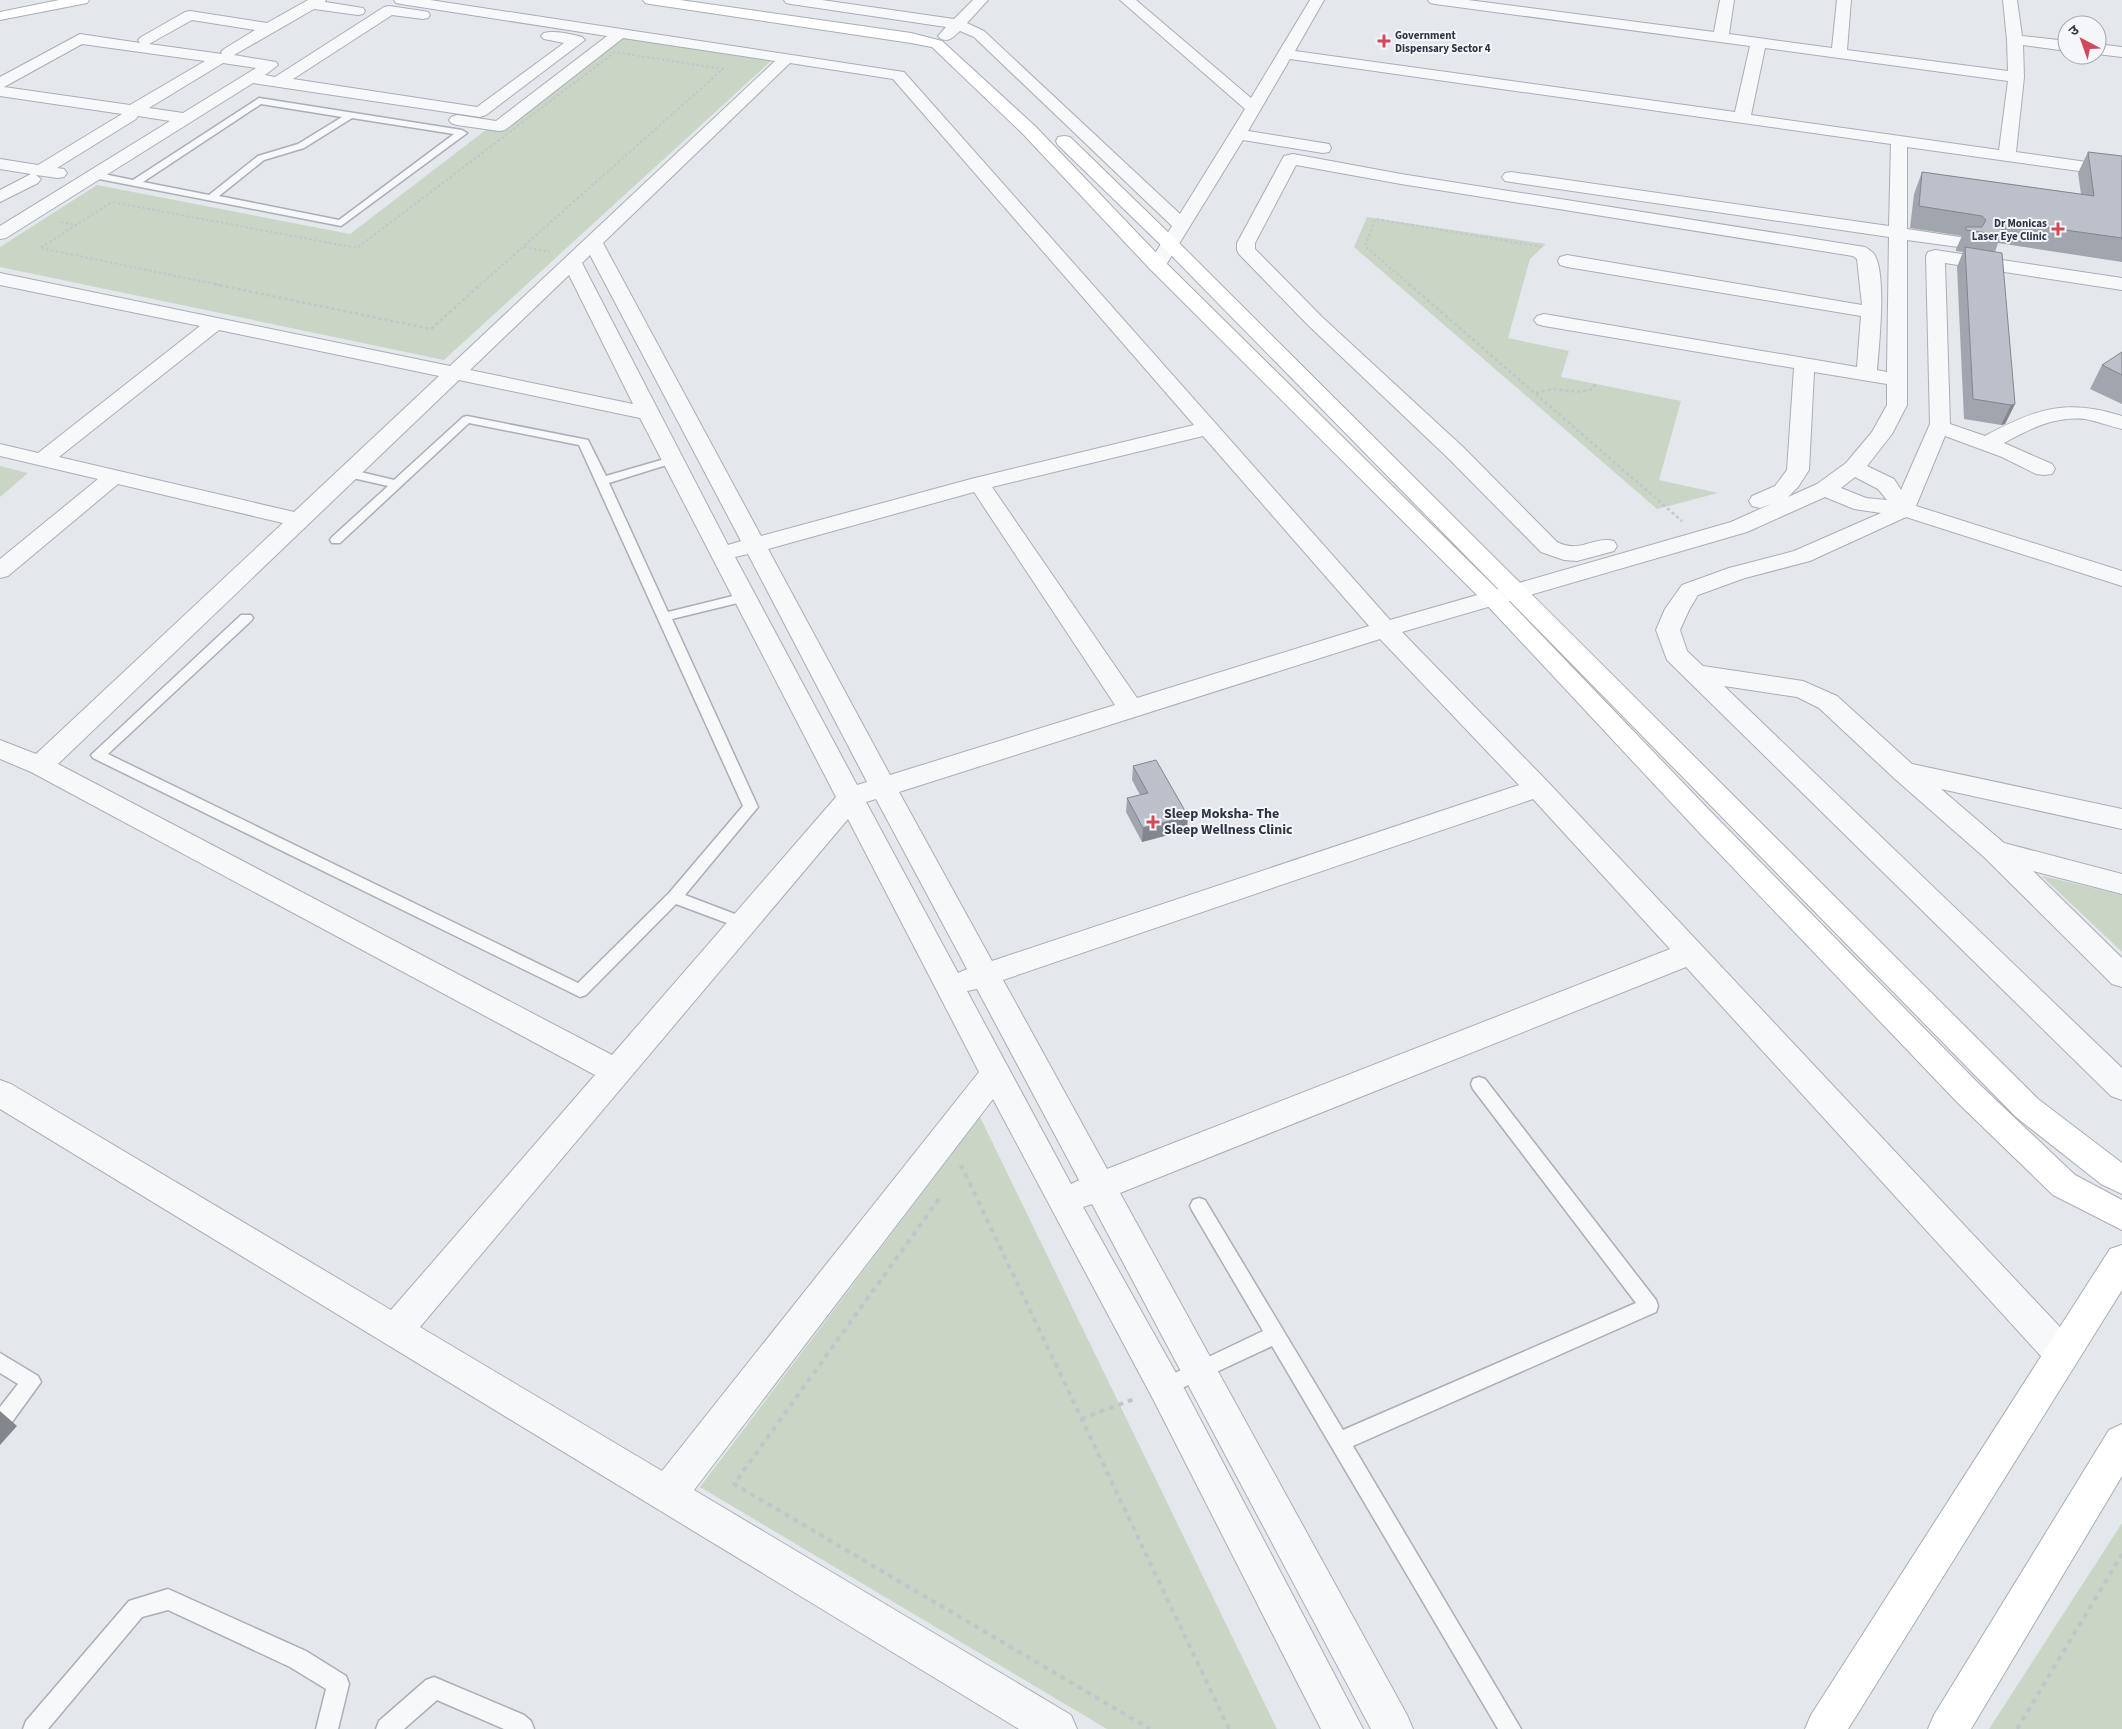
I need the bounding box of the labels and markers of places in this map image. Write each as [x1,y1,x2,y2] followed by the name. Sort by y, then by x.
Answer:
[1395,28,1491,56] place label: Government Dispensary Sector 4
[1377,34,1391,48] marker: Government Dispensary Sector 4
[1972,216,2047,244] place label: Dr Monicas Laser Eye Clinic
[2051,222,2065,236] marker: Dr Monicas Laser Eye Clinic
[1164,804,1293,840] place label: Sleep Moksha- The Sleep Wellness Clinic
[1146,815,1160,829] marker: Sleep Moksha- The Sleep Wellness Clinic

